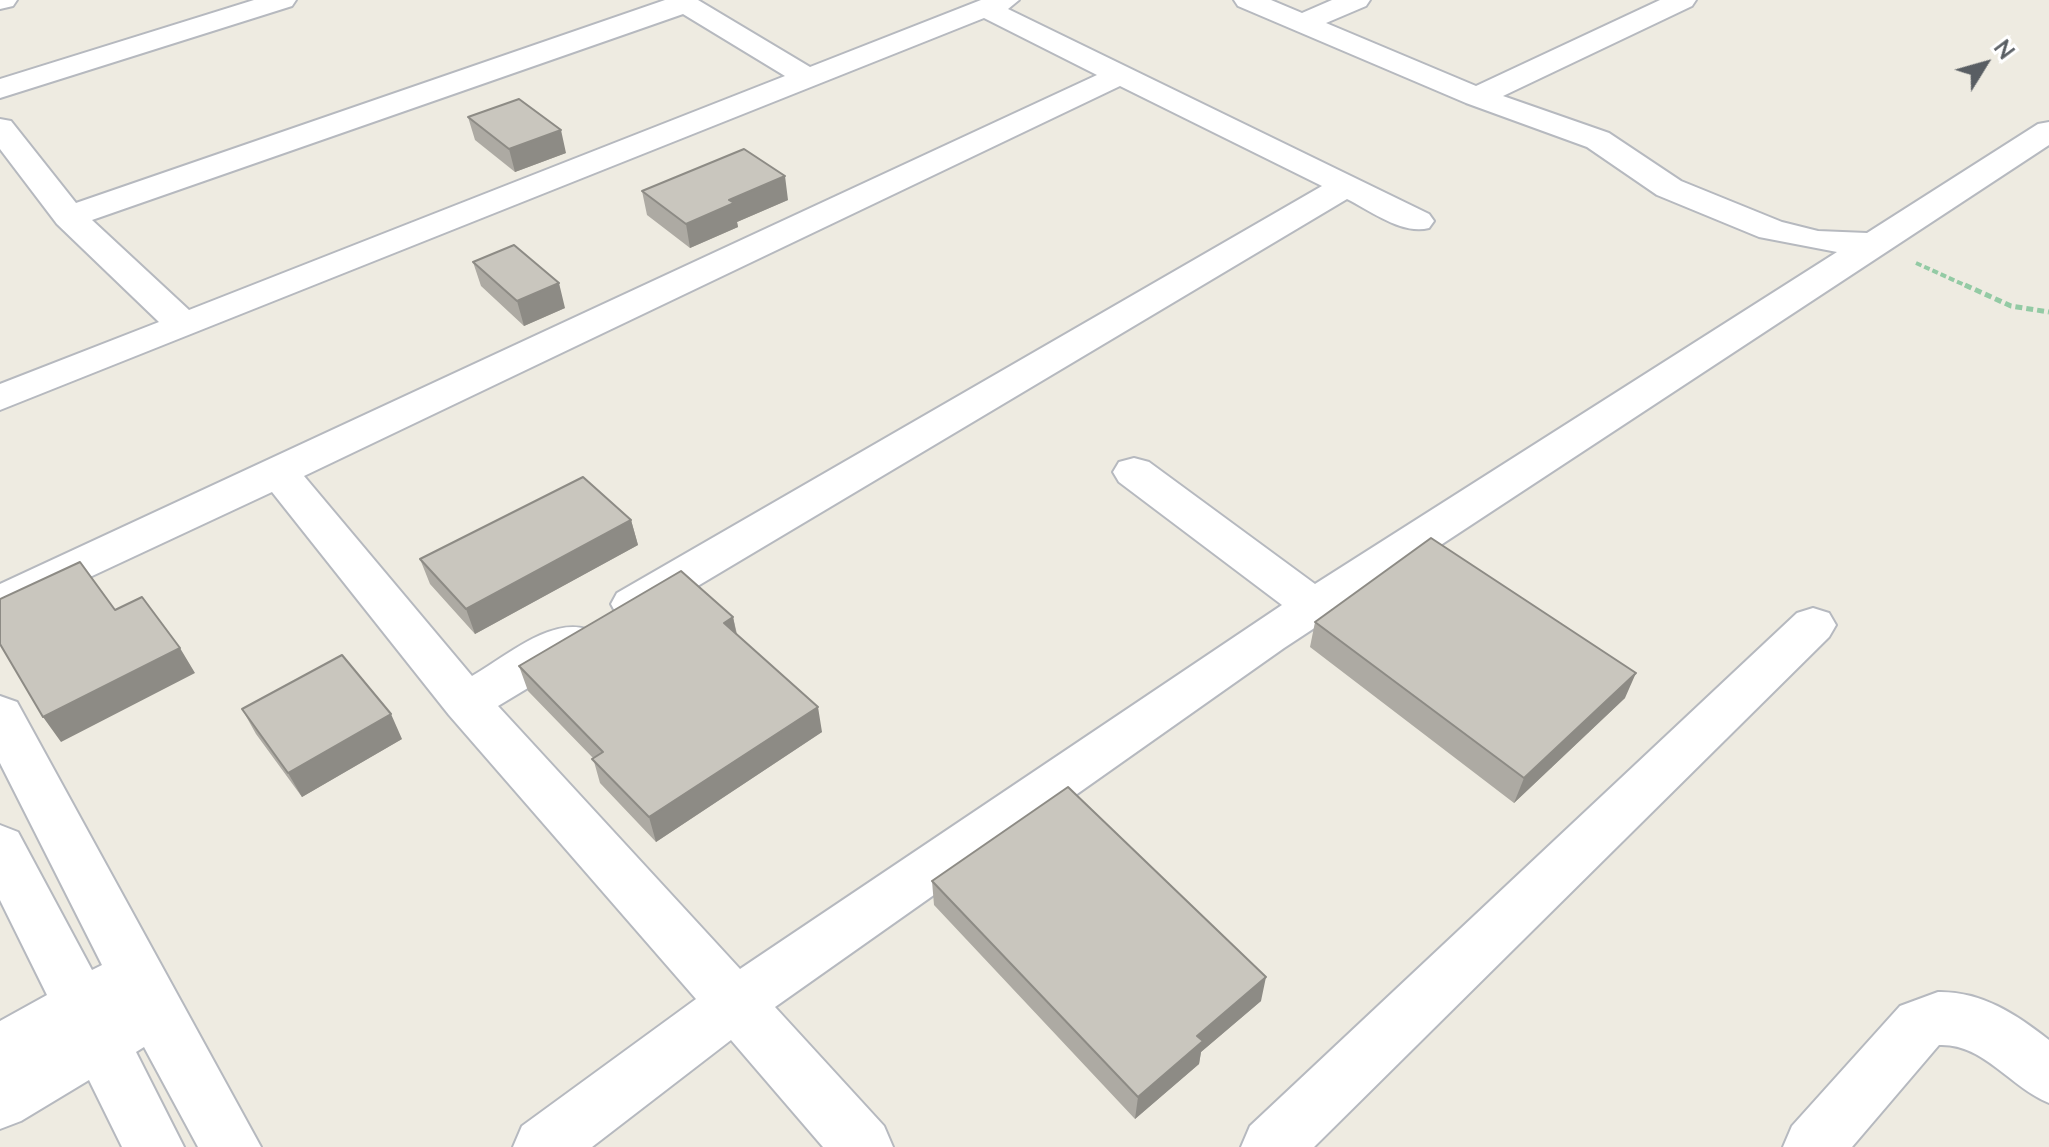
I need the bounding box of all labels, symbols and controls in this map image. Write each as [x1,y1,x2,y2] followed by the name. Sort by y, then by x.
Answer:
[1945,24,2025,104] north arrow
[1989,34,2020,64] text: N

